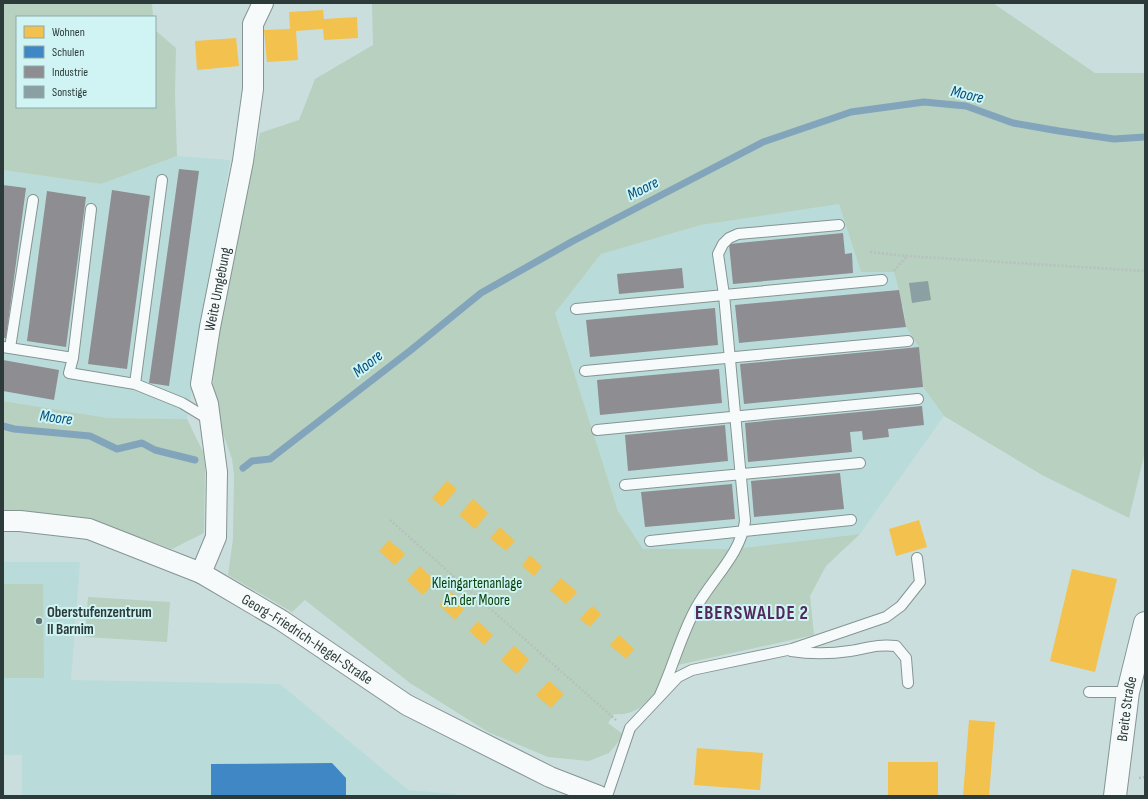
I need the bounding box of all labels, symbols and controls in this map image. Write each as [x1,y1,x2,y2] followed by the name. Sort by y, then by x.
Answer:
[16,16,156,108] legend
[52,25,85,40] text: Wohnen
[52,45,84,60] text: Schulen
[52,65,88,80] text: Industrie
[949,82,985,108] water label: Moore
[52,85,87,100] text: Sonstige
[624,173,662,205] water label: Moore
[200,246,235,333] street label: Weite Umgebung
[349,346,387,382] water label: Moore
[39,407,73,429] water label: Moore
[432,574,522,610] park label: Kleingartenanlage An der Moore
[238,590,376,689] street label: Georg-Friedrich-Hegel-Straße
[695,602,809,625] district label: EBERSWALDE 2
[47,603,152,639] place label: Oberstufenzentrum II Barnim
[34,616,44,626] marker: Oberstufenzentrum II Barnim
[1112,674,1141,742] street label: Breite Straße

